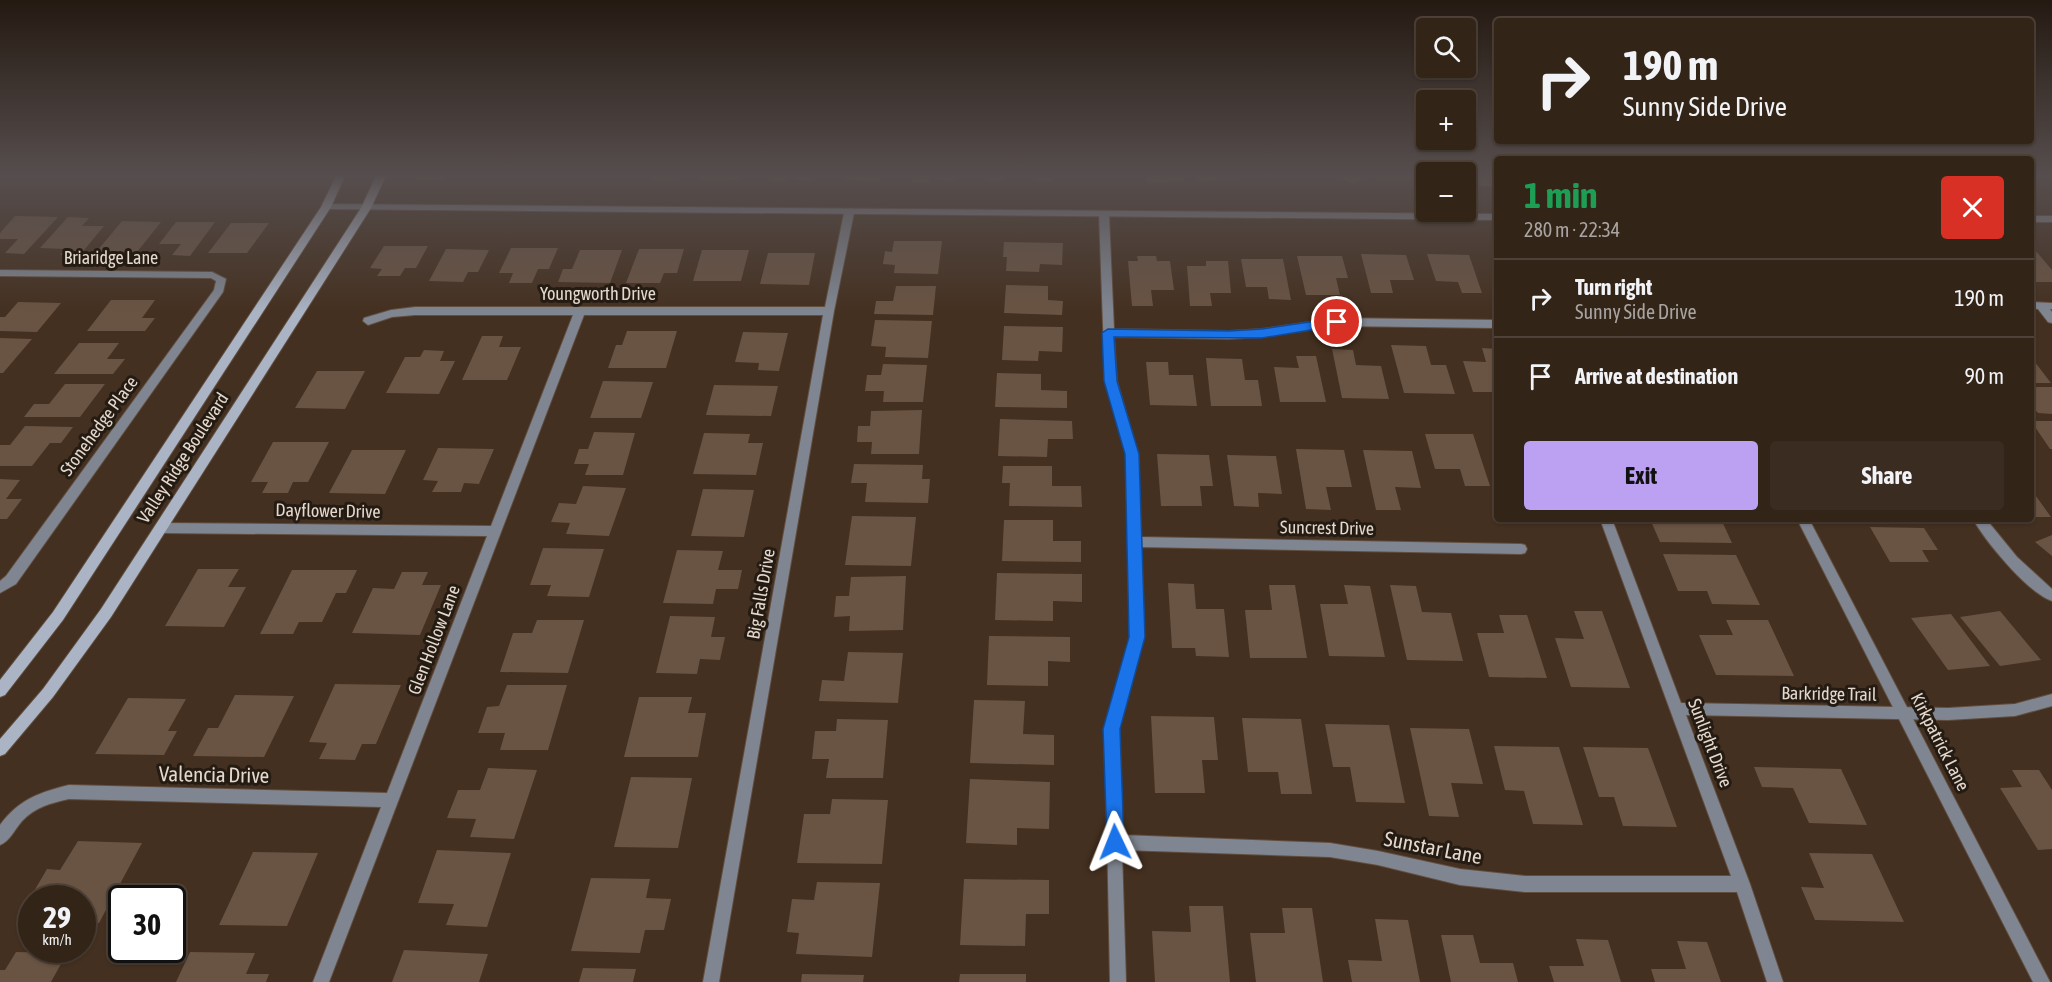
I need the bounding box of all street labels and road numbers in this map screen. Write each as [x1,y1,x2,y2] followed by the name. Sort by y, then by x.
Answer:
[64,247,158,268] street label: Briaridge Lane
[540,283,656,304] street label: Youngworth Drive
[55,372,142,480] street label: Stonehedge Place
[133,389,233,527] street label: Valley Ridge Boulevard
[275,499,381,522] street label: Dayflower Drive
[1280,516,1374,539] street label: Suncrest Drive
[742,547,779,641] street label: Big Falls Drive
[403,582,464,698] street label: Glen Hollow Lane
[1781,682,1877,705] street label: Barkridge Trail
[1907,689,1974,794] street label: Kirkpatrick Lane
[1684,696,1737,790] street label: Sunlight Drive
[159,761,269,787] street label: Valencia Drive
[1382,826,1484,868] street label: Sunstar Lane

